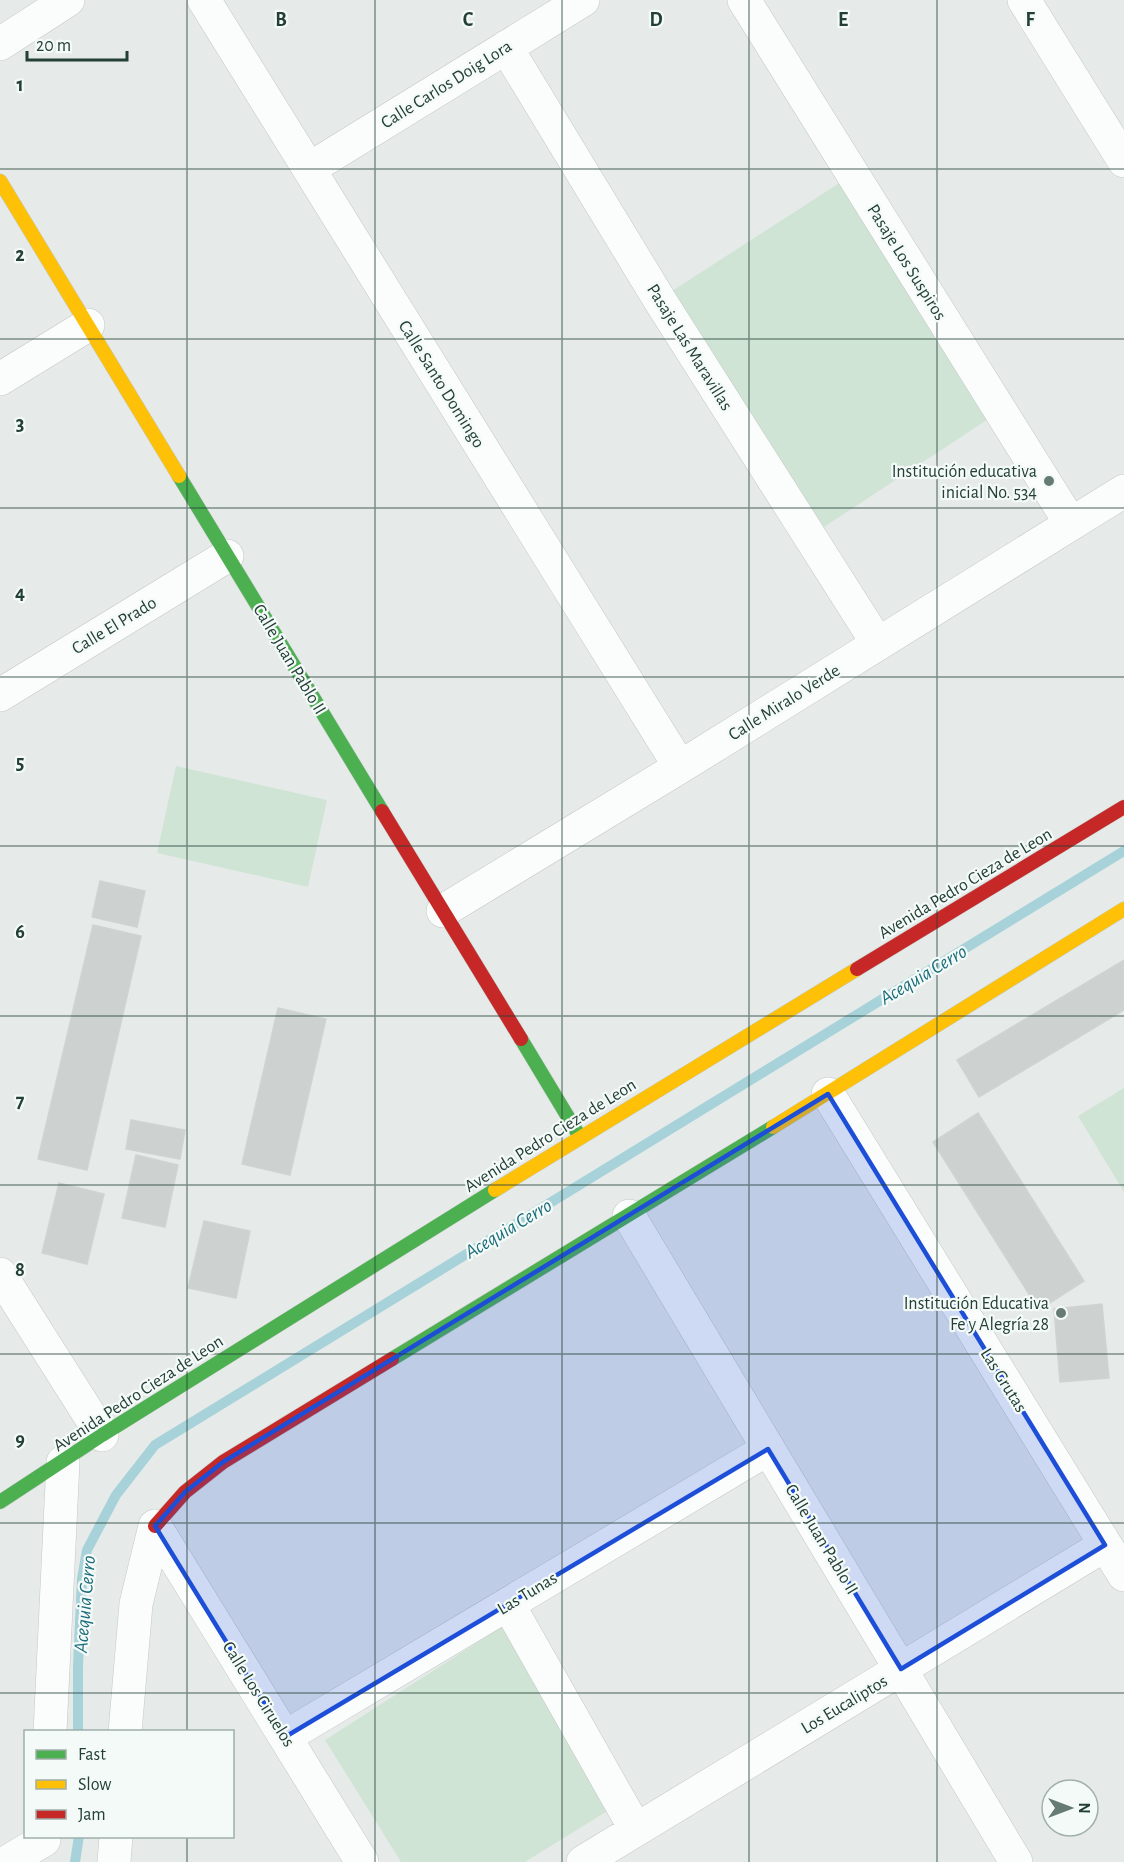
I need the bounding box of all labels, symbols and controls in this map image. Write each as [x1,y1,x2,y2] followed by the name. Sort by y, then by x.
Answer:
[275,10,287,30] text: B
[463,10,474,30] text: C
[649,10,663,30] text: D
[838,10,848,30] text: E
[1025,10,1035,30] text: F
[27,24,128,62] scale bar
[36,37,71,55] text: 20 m
[378,37,515,132] street label: Calle Carlos Doig Lora
[16,75,24,95] text: 1
[863,201,949,324] street label: Pasaje Los Suspiros
[15,245,25,265] text: 2
[643,281,735,414] street label: Pasaje Las Maravillas
[395,318,488,452] street label: Calle Santo Domingo
[16,414,24,434] text: 3
[892,463,1037,502] place label: Institución educativa inicial No. 534
[1042,474,1056,488] marker: Institución educativa inicial No. 534
[15,583,25,603] text: 4
[69,594,160,658] street label: Calle El Prado
[249,601,329,718] street label: Calle Juan Pablo II
[726,661,843,744] street label: Calle Miralo Verde
[16,753,24,773] text: 5
[876,825,1055,943] street label: Avenida Pedro Cieza de Leon
[15,922,25,942] text: 6
[876,941,970,1009] water label: Acequia Cerro
[462,1076,640,1196] street label: Avenida Pedro Cieza de Leon
[16,1091,25,1111] text: 7
[461,1195,555,1263] water label: Acequia Cerro
[15,1260,25,1280] text: 8
[904,1295,1049,1334] place label: Institución Educativa Fe y Alegría 28
[1054,1306,1068,1320] marker: Institución Educativa Fe y Alegría 28
[50,1332,227,1455] street label: Avenida Pedro Cieza de Leon
[977,1345,1030,1416] street label: Las Grutas
[15,1430,25,1450] text: 9
[781,1481,861,1598] street label: Calle Juan Pablo II
[71,1555,99,1655] water label: Acequia Cerro
[495,1569,561,1619] street label: Las Tunas
[219,1639,298,1750] street label: Calle Los Ciruelos
[798,1672,891,1738] street label: Los Eucaliptos
[24,1730,234,1838] legend
[78,1746,106,1764] text: Fast
[78,1776,111,1794] text: Slow
[1040,1778,1100,1838] north arrow
[1076,1802,1092,1814] text: N
[78,1806,106,1824] text: Jam

